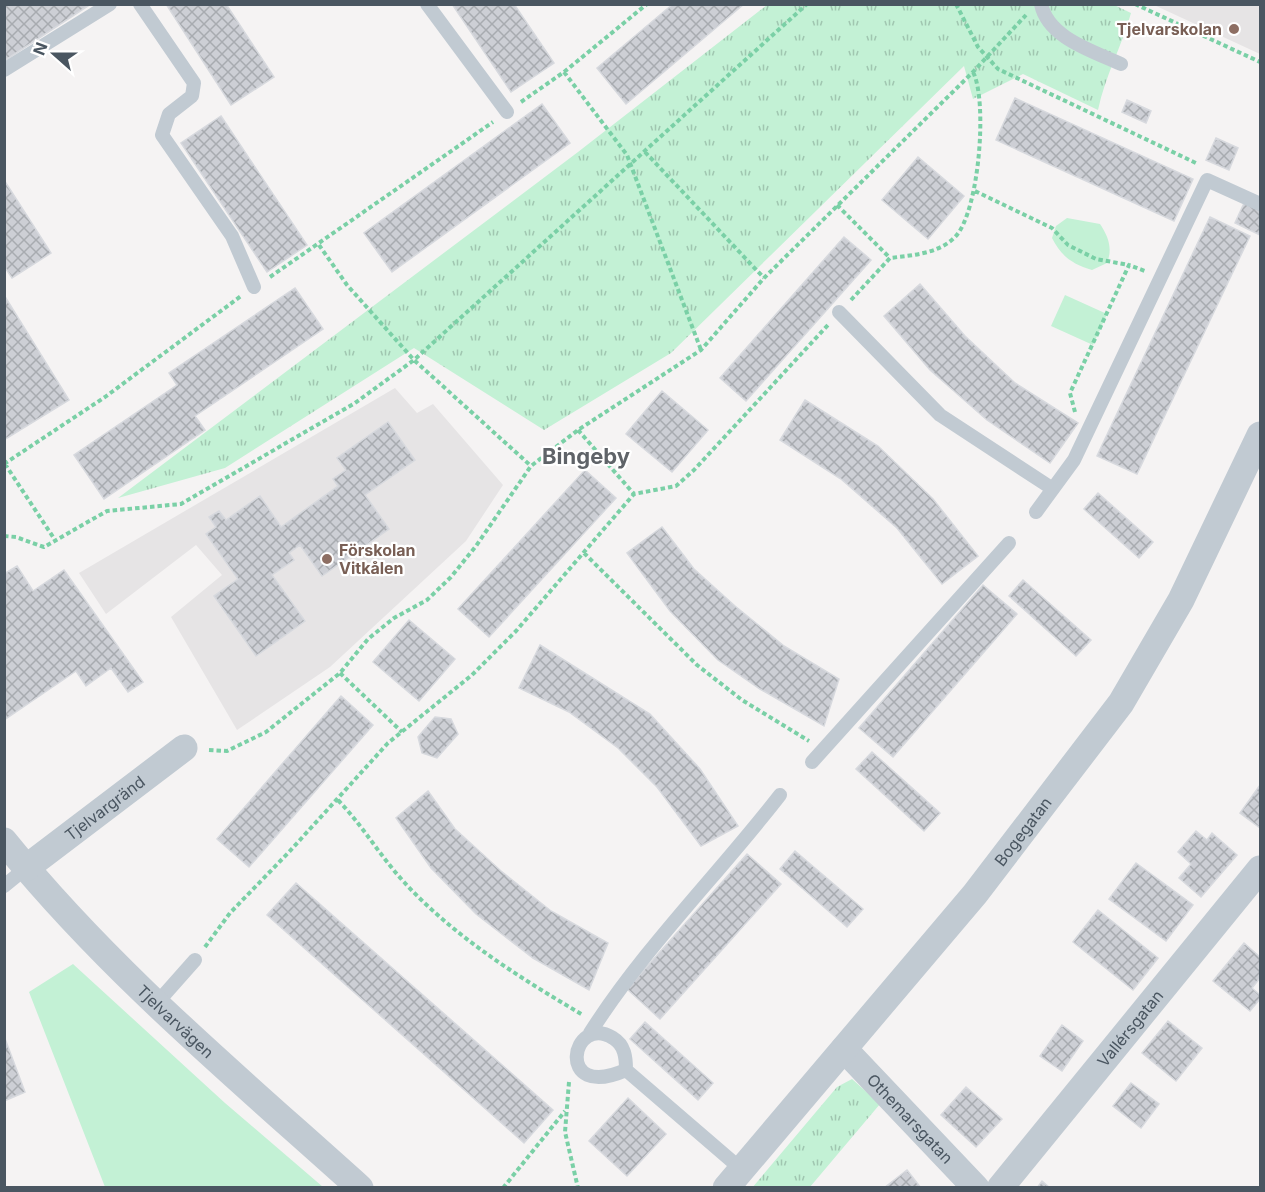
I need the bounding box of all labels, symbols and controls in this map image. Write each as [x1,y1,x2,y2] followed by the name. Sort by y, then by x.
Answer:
[1116,19,1222,39] place label: Tjelvarskolan
[1227,22,1241,36] marker: Tjelvarskolan
[24,24,84,84] north arrow
[28,39,52,58] text: N
[542,443,630,469] district label: Bingeby
[339,540,416,578] place label: Förskolan Vitkålen
[320,552,334,566] marker: Förskolan Vitkålen
[61,771,149,845] street label: Tjelvargränd
[990,793,1056,870] street label: Bogegatan
[133,981,218,1062] street label: Tjelvarvägen
[1093,986,1167,1071] street label: Vallérsgatan
[863,1070,957,1168] street label: Othemarsgatan

